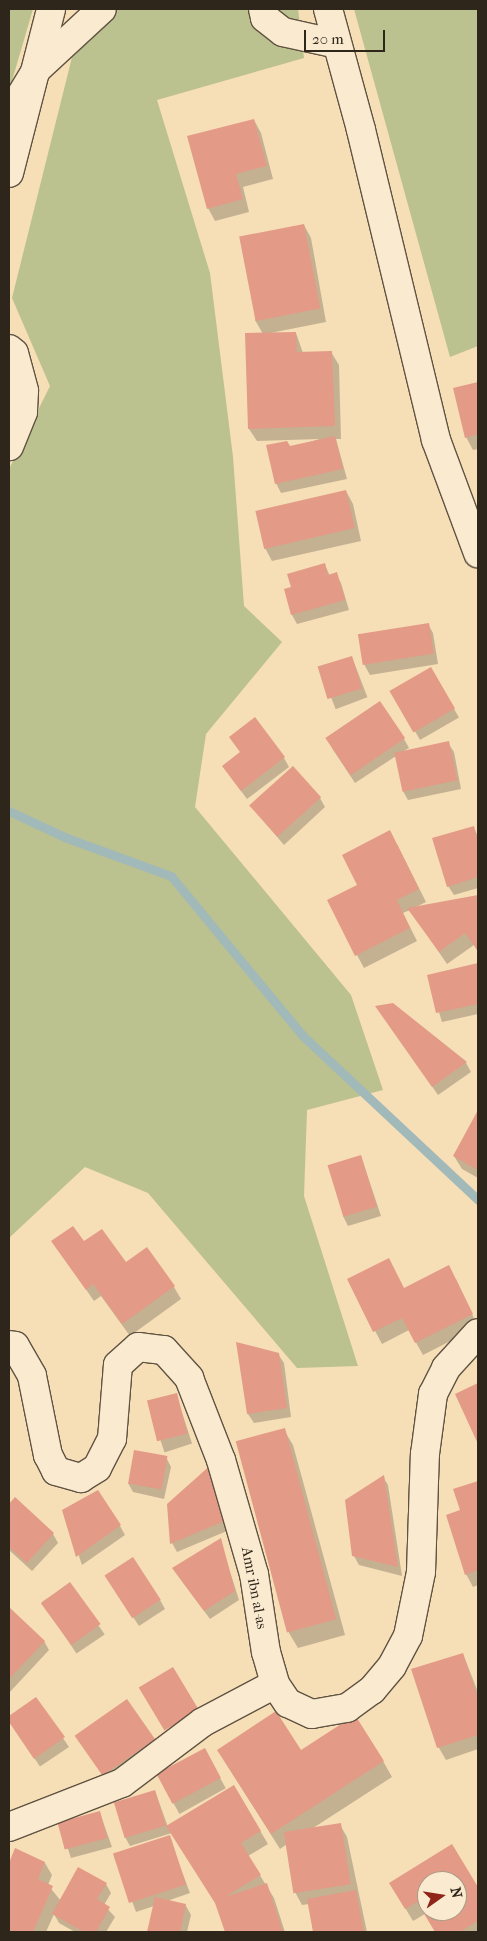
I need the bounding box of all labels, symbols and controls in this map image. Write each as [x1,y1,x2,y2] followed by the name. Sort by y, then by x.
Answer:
[307,20,388,52] scale bar
[312,30,344,48] text: 20 m
[237,1545,271,1631] street label: Amr ibn al-as
[417,1871,467,1921] north arrow
[447,1886,466,1900] text: N

